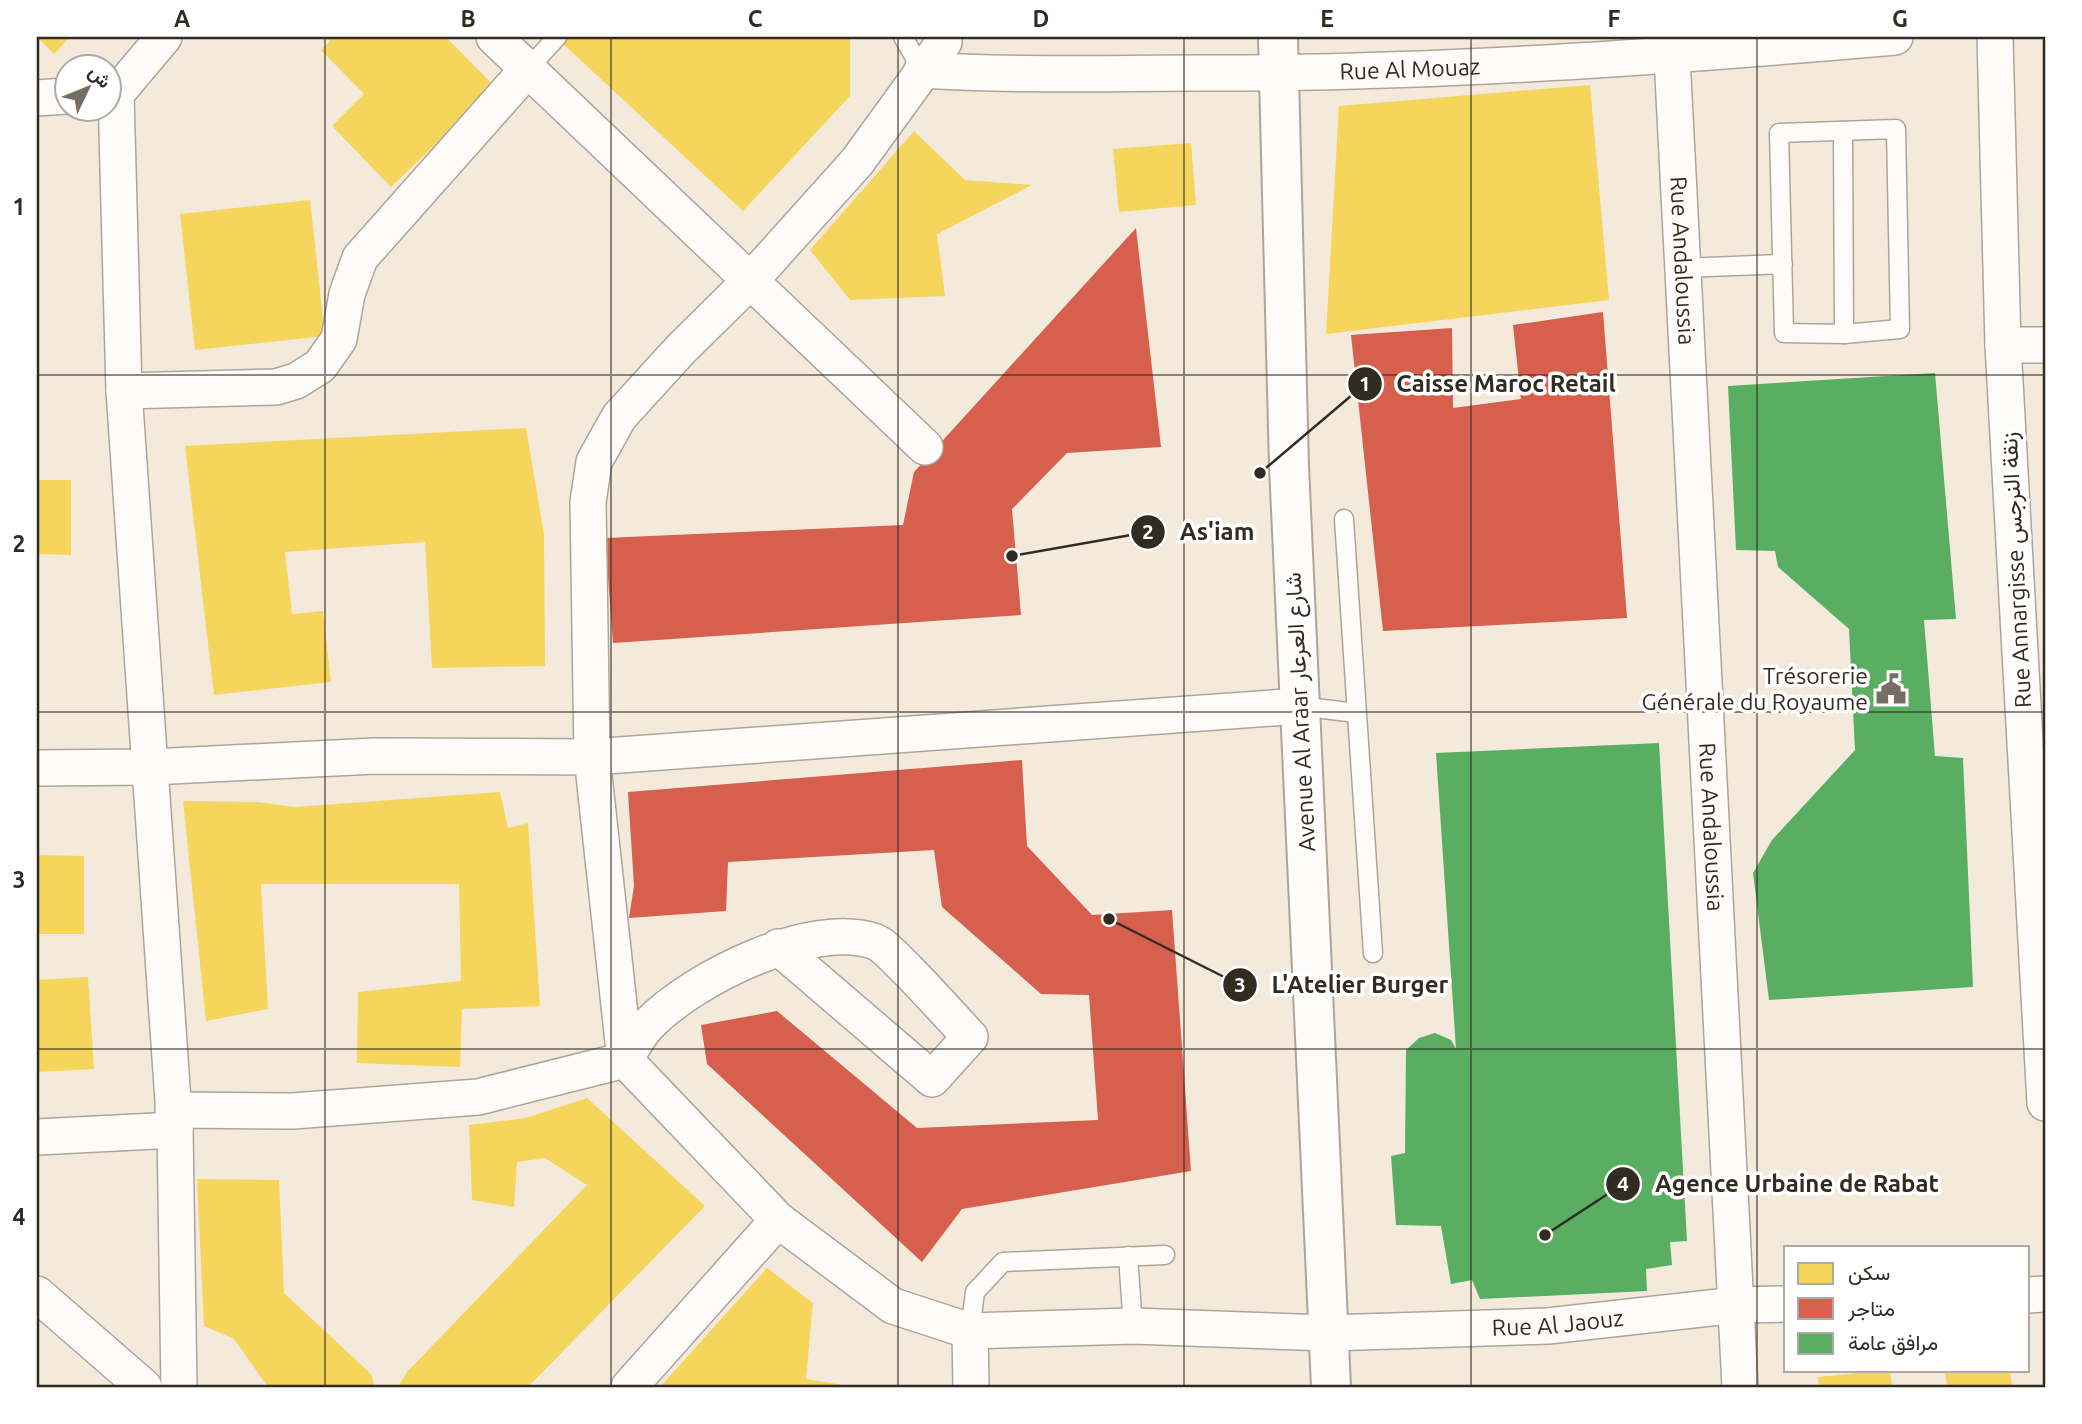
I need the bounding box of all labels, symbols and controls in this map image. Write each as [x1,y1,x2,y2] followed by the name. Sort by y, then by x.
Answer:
[174,6,190,31] text: A
[460,6,476,31] text: B
[748,6,763,31] text: C
[1033,6,1049,31] text: D
[1320,6,1334,31] text: E
[1608,6,1621,31] text: F
[1892,6,1908,31] text: G
[52,52,122,122] north arrow
[1339,53,1481,84] street label: Rue Al Mouaz
[84,61,116,93] text: ش
[1666,176,1700,346] street label: Rue Andaloussia
[13,194,25,219] text: 1
[1347,361,1630,406] callout: Caisse Maroc Retail
[1396,370,1616,397] text: Caisse Maroc Retail
[1359,371,1371,395] text: 1
[1996,431,2038,709] street label: Rue Annargisse زنقة النرجس
[1130,509,1268,554] callout: As'iam
[1180,518,1254,545] text: As'iam
[1142,519,1154,543] text: 2
[13,531,25,556] text: 2
[1280,571,1323,852] street label: Avenue Al Araar شارع العرعار
[1642,663,1868,714] place label: Trésorerie Générale du Royaume
[1874,672,1908,706] public building icon: Trésorerie Générale du Royaume
[1695,742,1729,912] street label: Rue Andaloussia
[13,867,25,892] text: 3
[1223,962,1463,1007] callout: L'Atelier Burger
[1272,971,1449,998] text: L'Atelier Burger
[1234,972,1246,996] text: 3
[1606,1161,1953,1206] callout: Agence Urbaine de Rabat
[1655,1170,1939,1197] text: Agence Urbaine de Rabat
[1617,1171,1629,1195] text: 4
[13,1204,26,1229] text: 4
[1784,1246,2030,1372] legend
[1848,1260,1890,1285] text: سكن
[1847,1296,1895,1322] text: متاجر
[1491,1305,1625,1340] street label: Rue Al Jaouz
[1848,1330,1938,1356] text: مرافق عامة

